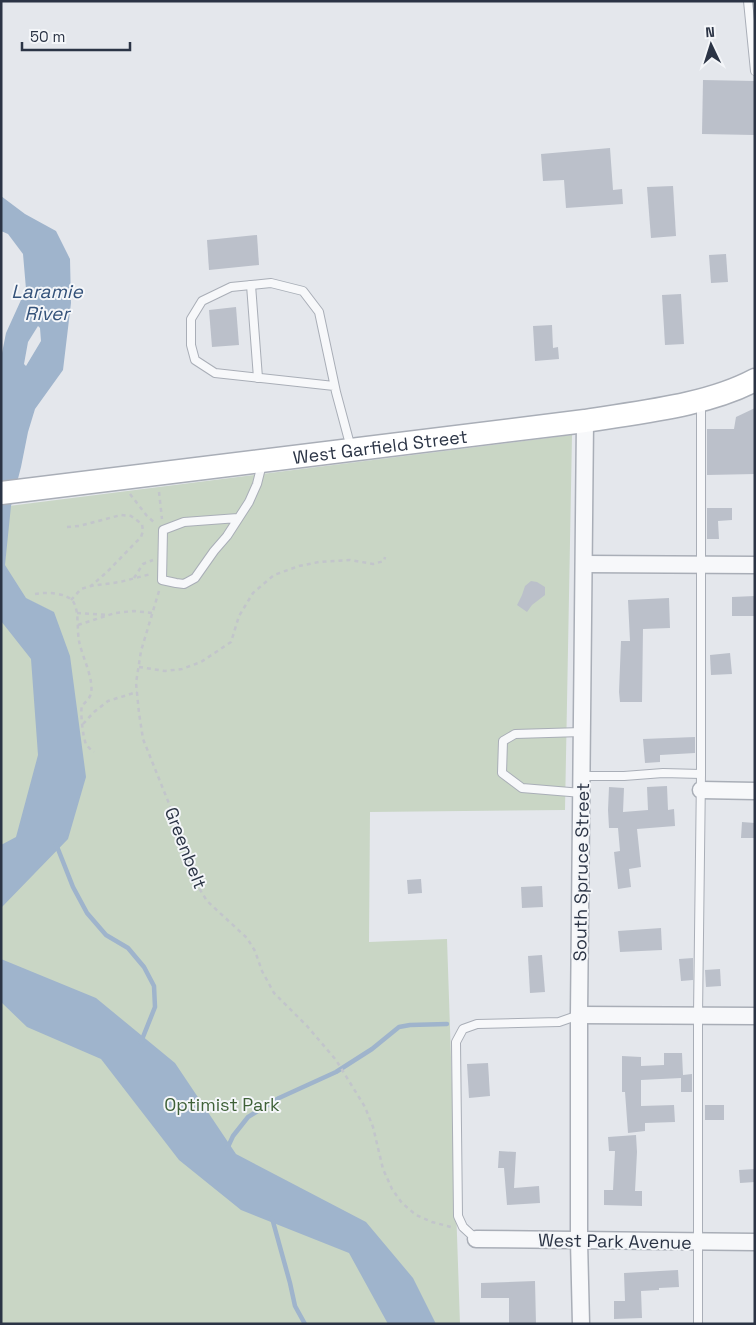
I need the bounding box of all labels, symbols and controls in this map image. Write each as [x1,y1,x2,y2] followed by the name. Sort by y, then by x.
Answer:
[22,20,130,52] scale bar
[686,20,736,70] north arrow
[705,23,715,41] text: N
[30,27,65,46] text: 50 m
[11,279,83,326] water label: Laramie River
[292,424,469,468] street label: West Garfield Street
[568,783,594,961] street label: South Spruce Street
[160,804,212,892] street label: Greenbelt
[164,1093,280,1116] park label: Optimist Park
[538,1228,692,1254] street label: West Park Avenue

